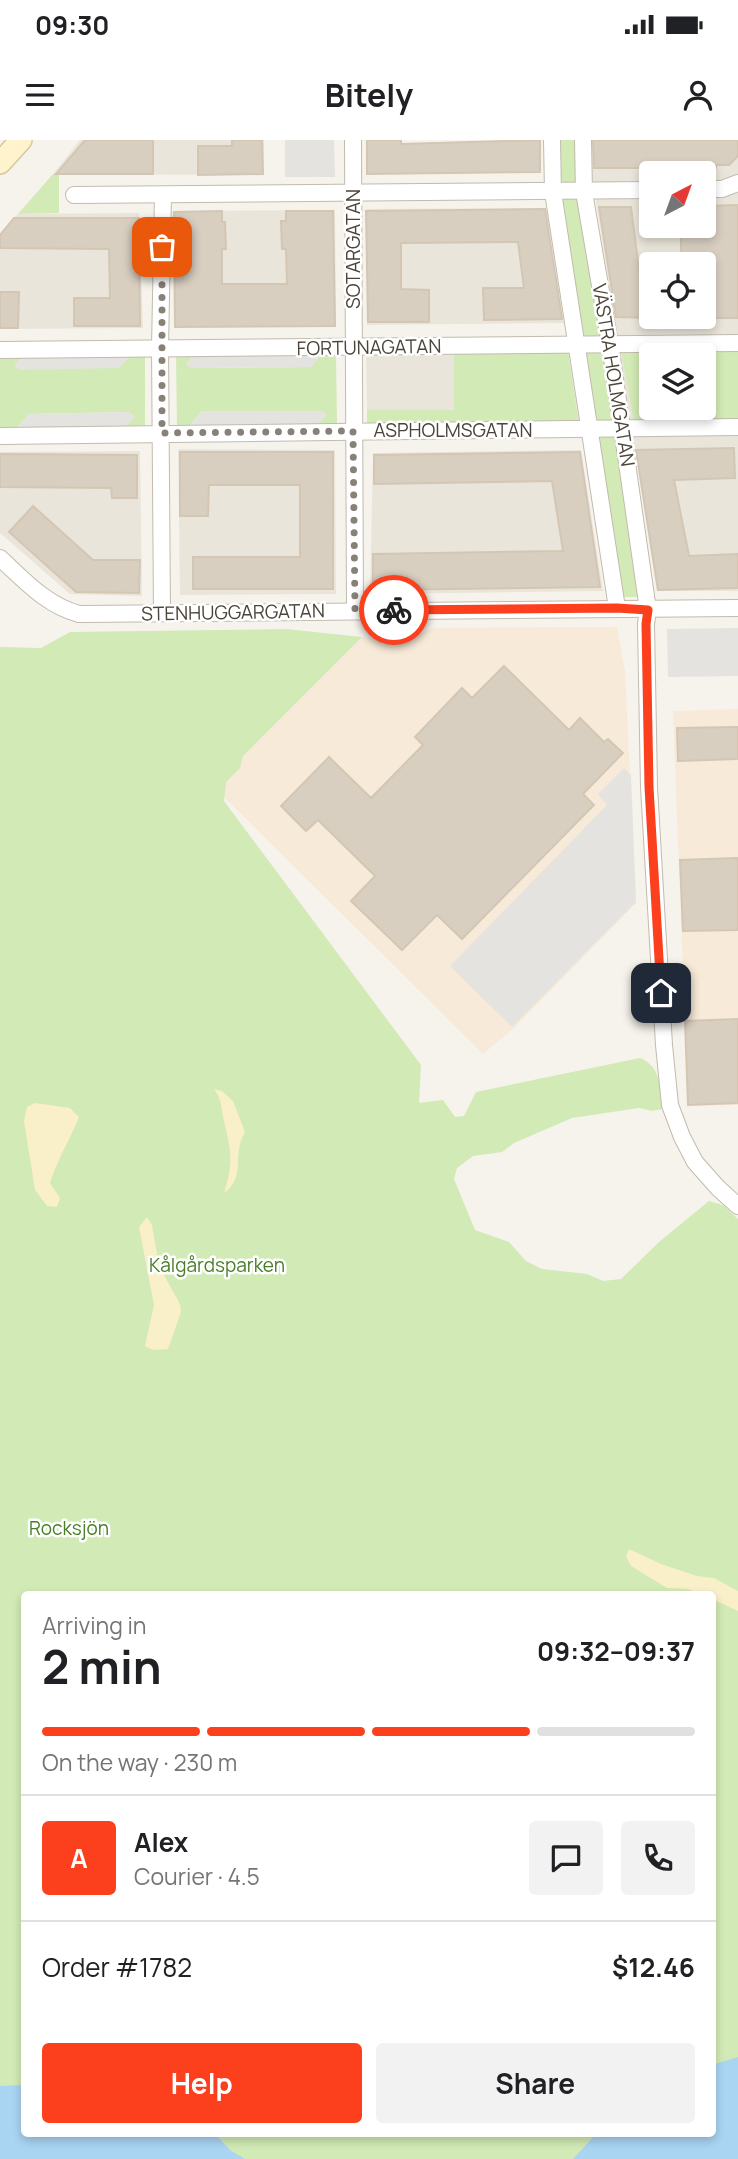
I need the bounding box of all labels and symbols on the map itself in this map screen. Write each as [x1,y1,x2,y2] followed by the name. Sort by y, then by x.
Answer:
[639,161,716,238] north arrow
[340,189,366,309] street label: SOTARGATAN
[132,217,192,277] pin
[587,282,641,468] street label: VÄSTRA HOLMGATAN
[297,333,441,361] street label: FORTUNAGATAN
[374,417,532,443] street label: ASPHOLMSGATAN
[359,575,429,645] courier
[141,597,325,627] street label: STENHUGGARGATAN
[631,963,691,1023] pin
[149,1252,285,1278] park label: Kålgårdsparken
[29,1515,109,1541] park label: Rocksjön

